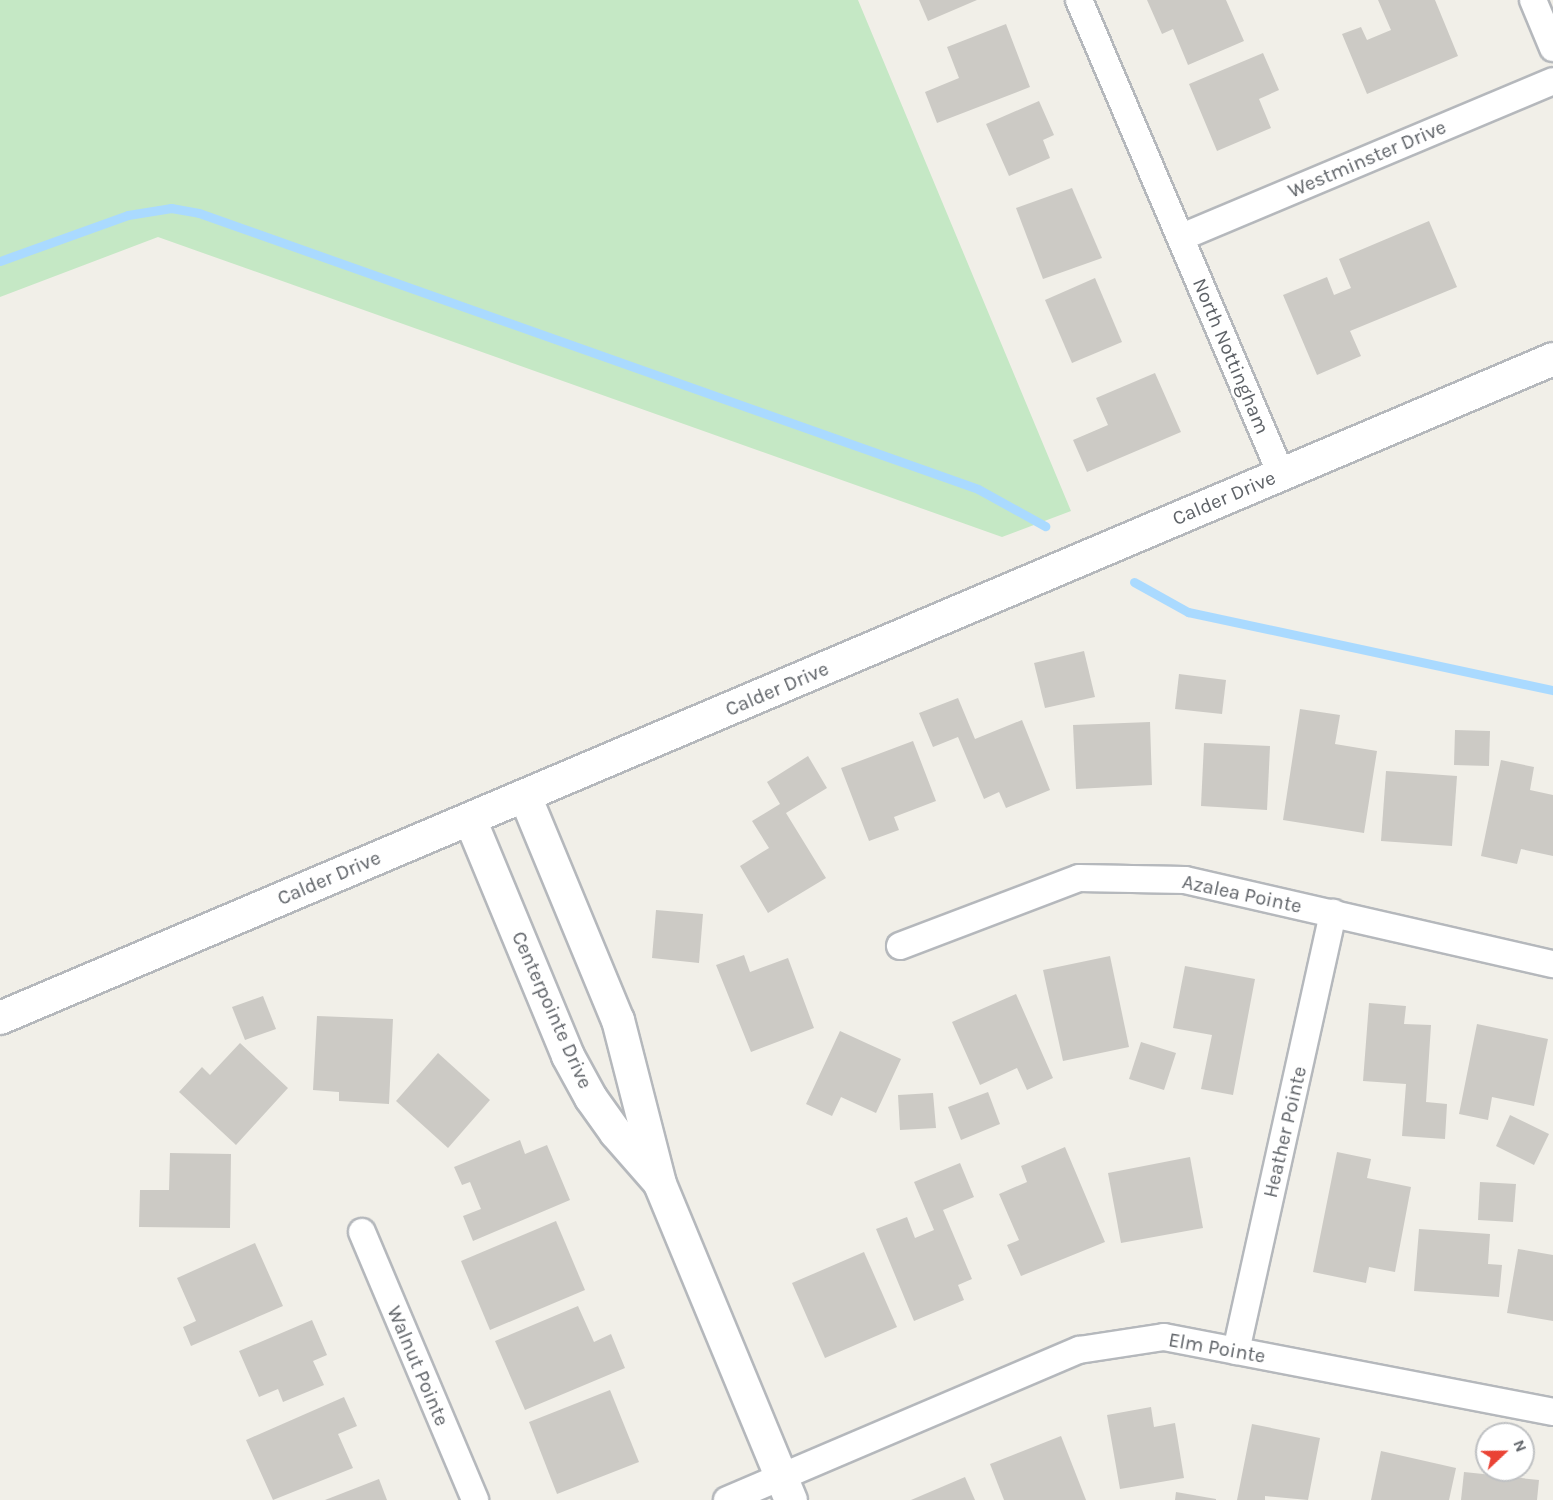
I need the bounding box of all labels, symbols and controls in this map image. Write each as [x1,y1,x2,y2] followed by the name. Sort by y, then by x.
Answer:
[1284,115,1450,203] street label: Westminster Drive
[1187,274,1275,438] street label: North Nottingham
[1169,466,1279,530] street label: Calder Drive
[722,657,832,721] street label: Calder Drive
[274,846,384,910] street label: Calder Drive
[1180,870,1304,918] street label: Azalea Pointe
[507,928,597,1092] street label: Centerpointe Drive
[1258,1064,1312,1200] street label: Heather Pointe
[382,1302,454,1430] street label: Walnut Pointe
[1167,1328,1267,1368] street label: Elm Pointe
[1475,1422,1535,1482] north arrow
[1509,1437,1531,1455] text: N

